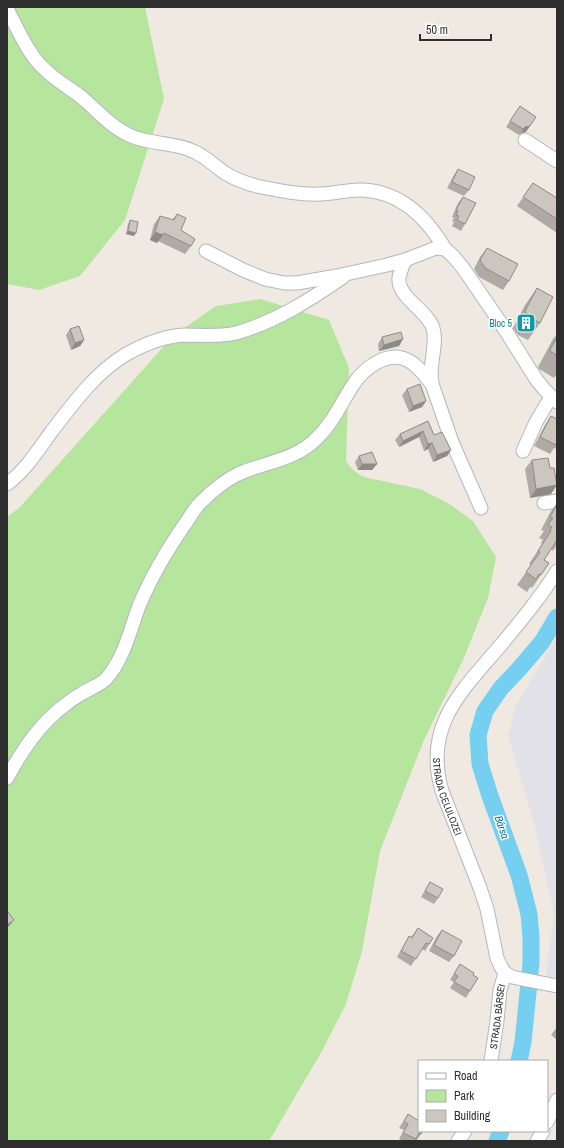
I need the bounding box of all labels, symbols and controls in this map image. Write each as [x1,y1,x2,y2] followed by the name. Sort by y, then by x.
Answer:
[420,16,491,42] scale bar
[426,22,448,38] text: 50 m
[515,312,537,334] building icon: Bloc 5
[489,317,512,330] place label: Bloc 5
[430,758,465,837] street label: STRADA CELULOZEI
[492,814,512,840] water label: Bârsa
[486,982,508,1050] street label: STRADA BÂRSEI
[418,1060,548,1132] legend
[454,1068,478,1084] text: Road
[454,1088,474,1104] text: Park
[454,1108,491,1124] text: Building

